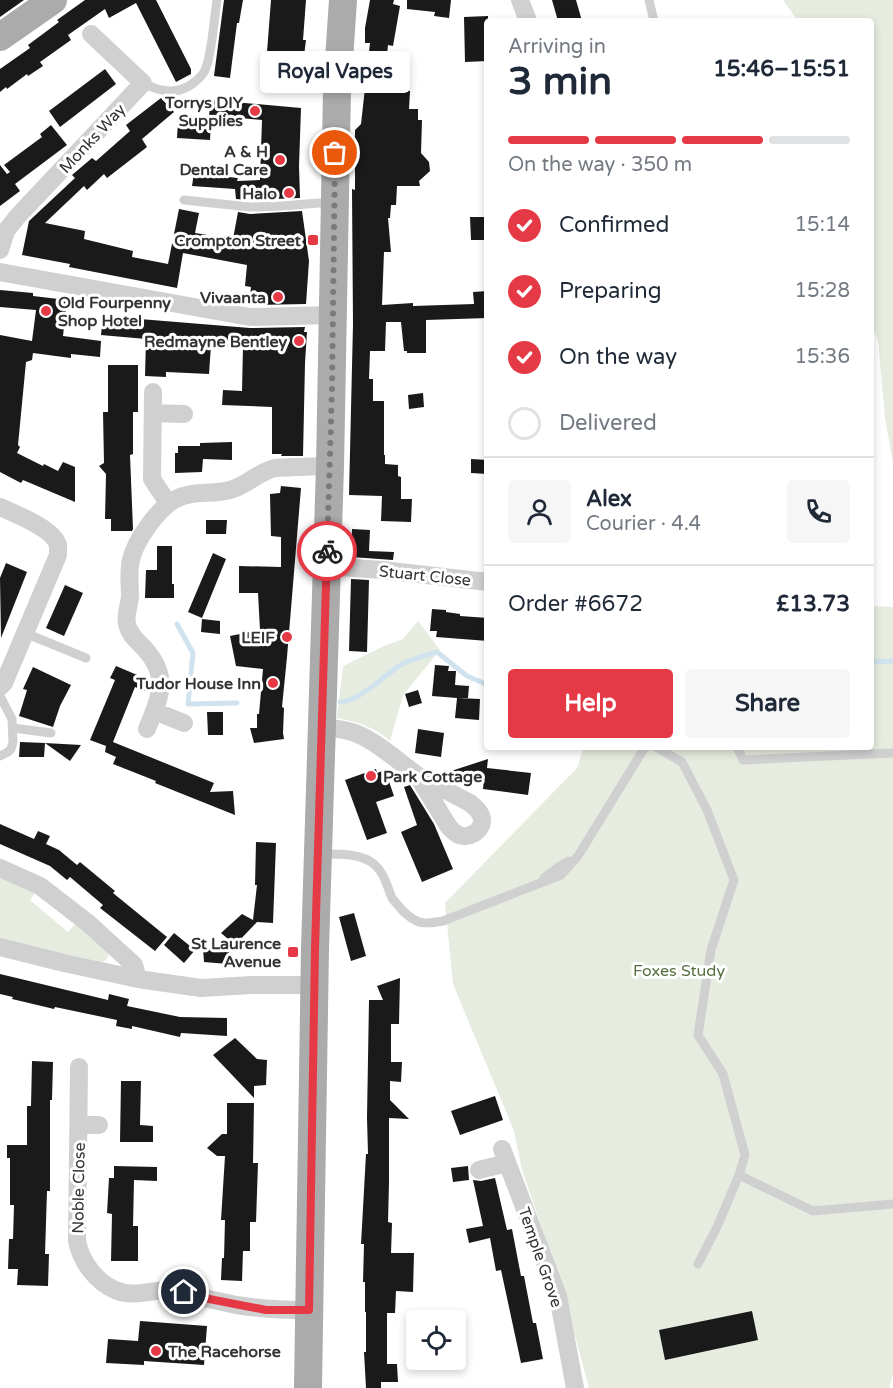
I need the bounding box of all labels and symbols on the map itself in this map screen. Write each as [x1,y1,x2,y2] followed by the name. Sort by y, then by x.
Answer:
[260,51,410,93] callout: Royal Vapes
[164,93,244,131] place label: Torrys DIY Supplies
[55,99,130,178] street label: Monks Way
[248,104,262,118] marker: Torrys DIY Supplies
[309,127,360,178] pin
[179,142,268,180] place label: A & H Dental Care
[273,153,287,167] marker: A & H Dental Care
[242,184,277,204] place label: Halo
[282,186,296,200] marker: Halo
[174,231,302,251] place label: Crompton Street
[306,233,320,247] marker: Crompton Street
[200,288,266,308] place label: Vivaanta
[271,290,285,304] marker: Vivaanta
[58,293,171,331] place label: Old Fourpenny Shop Hotel
[39,304,53,318] marker: Old Fourpenny Shop Hotel
[144,332,287,352] place label: Redmayne Bentley
[292,334,306,348] marker: Redmayne Bentley
[297,521,357,581] courier
[378,561,472,591] street label: Stuart Close
[241,628,275,648] place label: LEIF
[280,630,294,644] marker: LEIF
[135,674,261,694] place label: Tudor House Inn
[266,676,280,690] marker: Tudor House Inn
[383,767,482,787] place label: Park Cottage
[364,769,378,783] marker: Park Cottage
[191,934,281,972] place label: St Laurence Avenue
[286,945,300,959] marker: St Laurence Avenue
[633,961,725,981] park label: Foxes Study
[68,1142,90,1234] street label: Noble Close
[514,1205,567,1310] street label: Temple Grove
[158,1266,209,1317] pin
[167,1342,281,1362] place label: The Racehorse
[149,1344,163,1358] marker: The Racehorse

